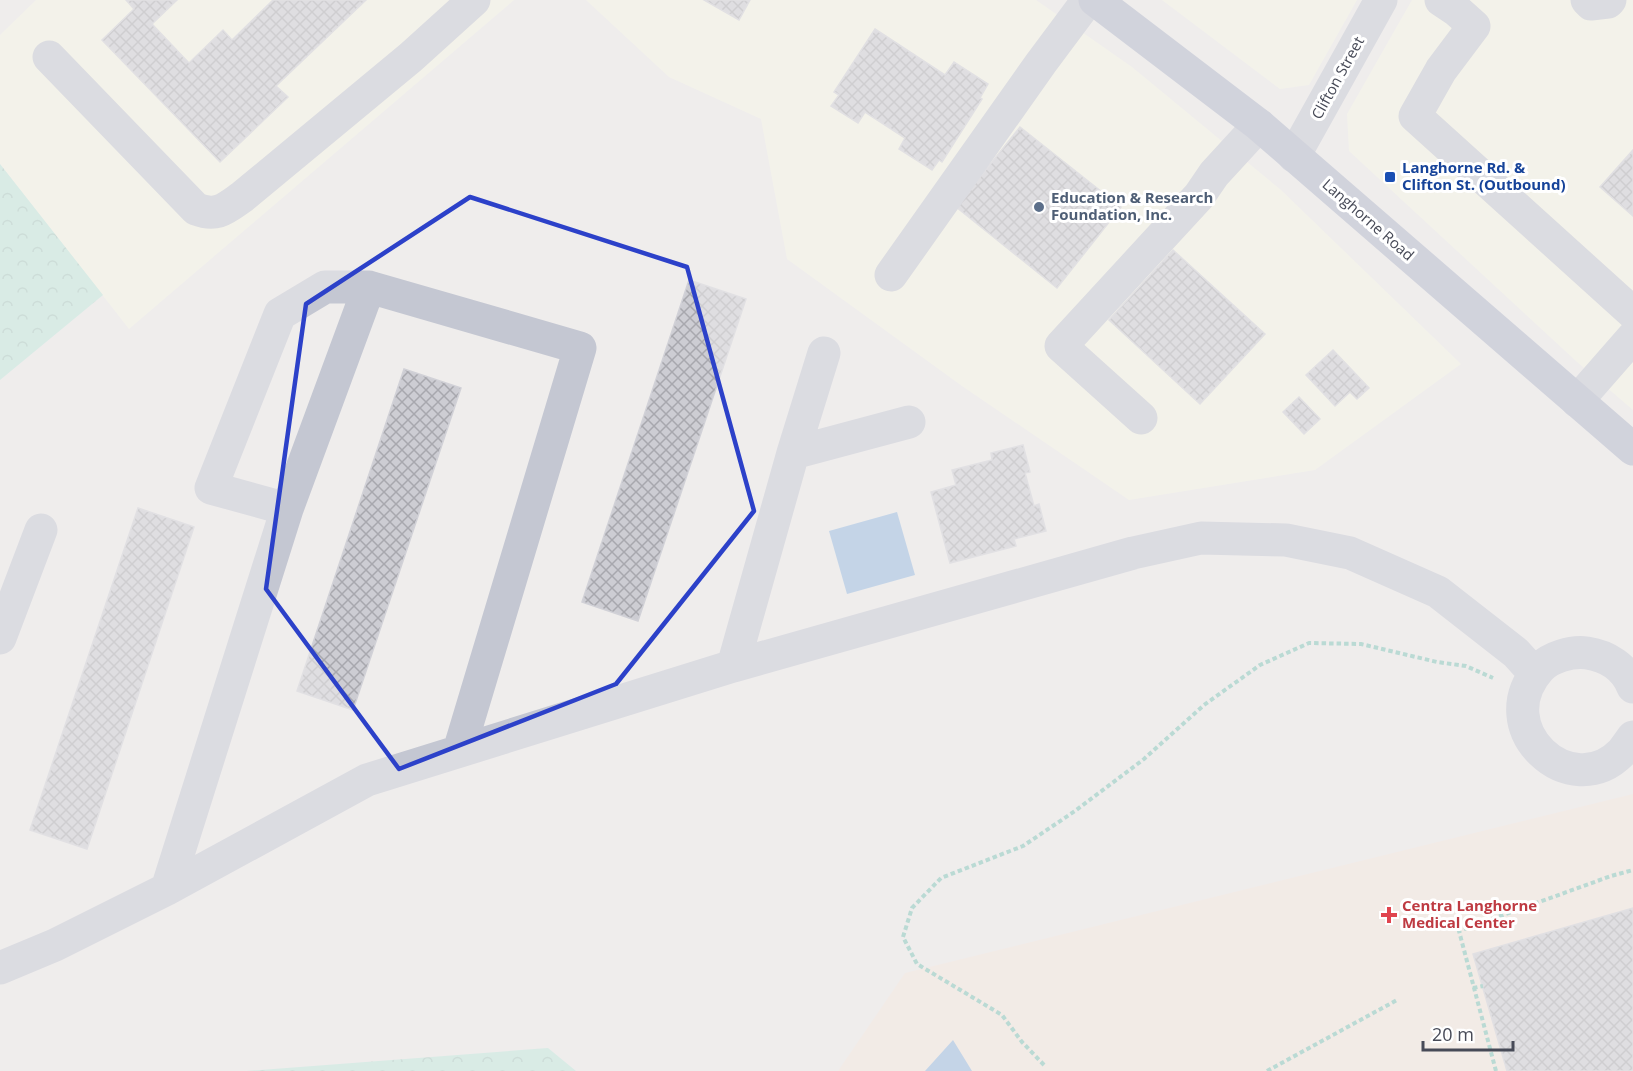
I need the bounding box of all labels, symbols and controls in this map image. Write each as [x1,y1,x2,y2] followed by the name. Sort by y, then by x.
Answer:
[1306,33,1368,122] street label: Clifton Street
[1402,157,1565,194] place label: Langhorne Rd. & Clifton St. (Outbound)
[1383,170,1397,184] marker: Langhorne Rd. & Clifton St. (Outbound)
[1319,174,1419,265] street label: Langhorne Road
[1051,187,1213,224] place label: Education & Research Foundation, Inc.
[1032,200,1046,214] marker: Education & Research Foundation, Inc.
[1402,895,1537,932] place label: Centra Langhorne Medical Center
[1380,906,1398,924] marker: Centra Langhorne Medical Center
[1423,1014,1513,1052] scale bar
[1432,1022,1474,1046] text: 20 m

